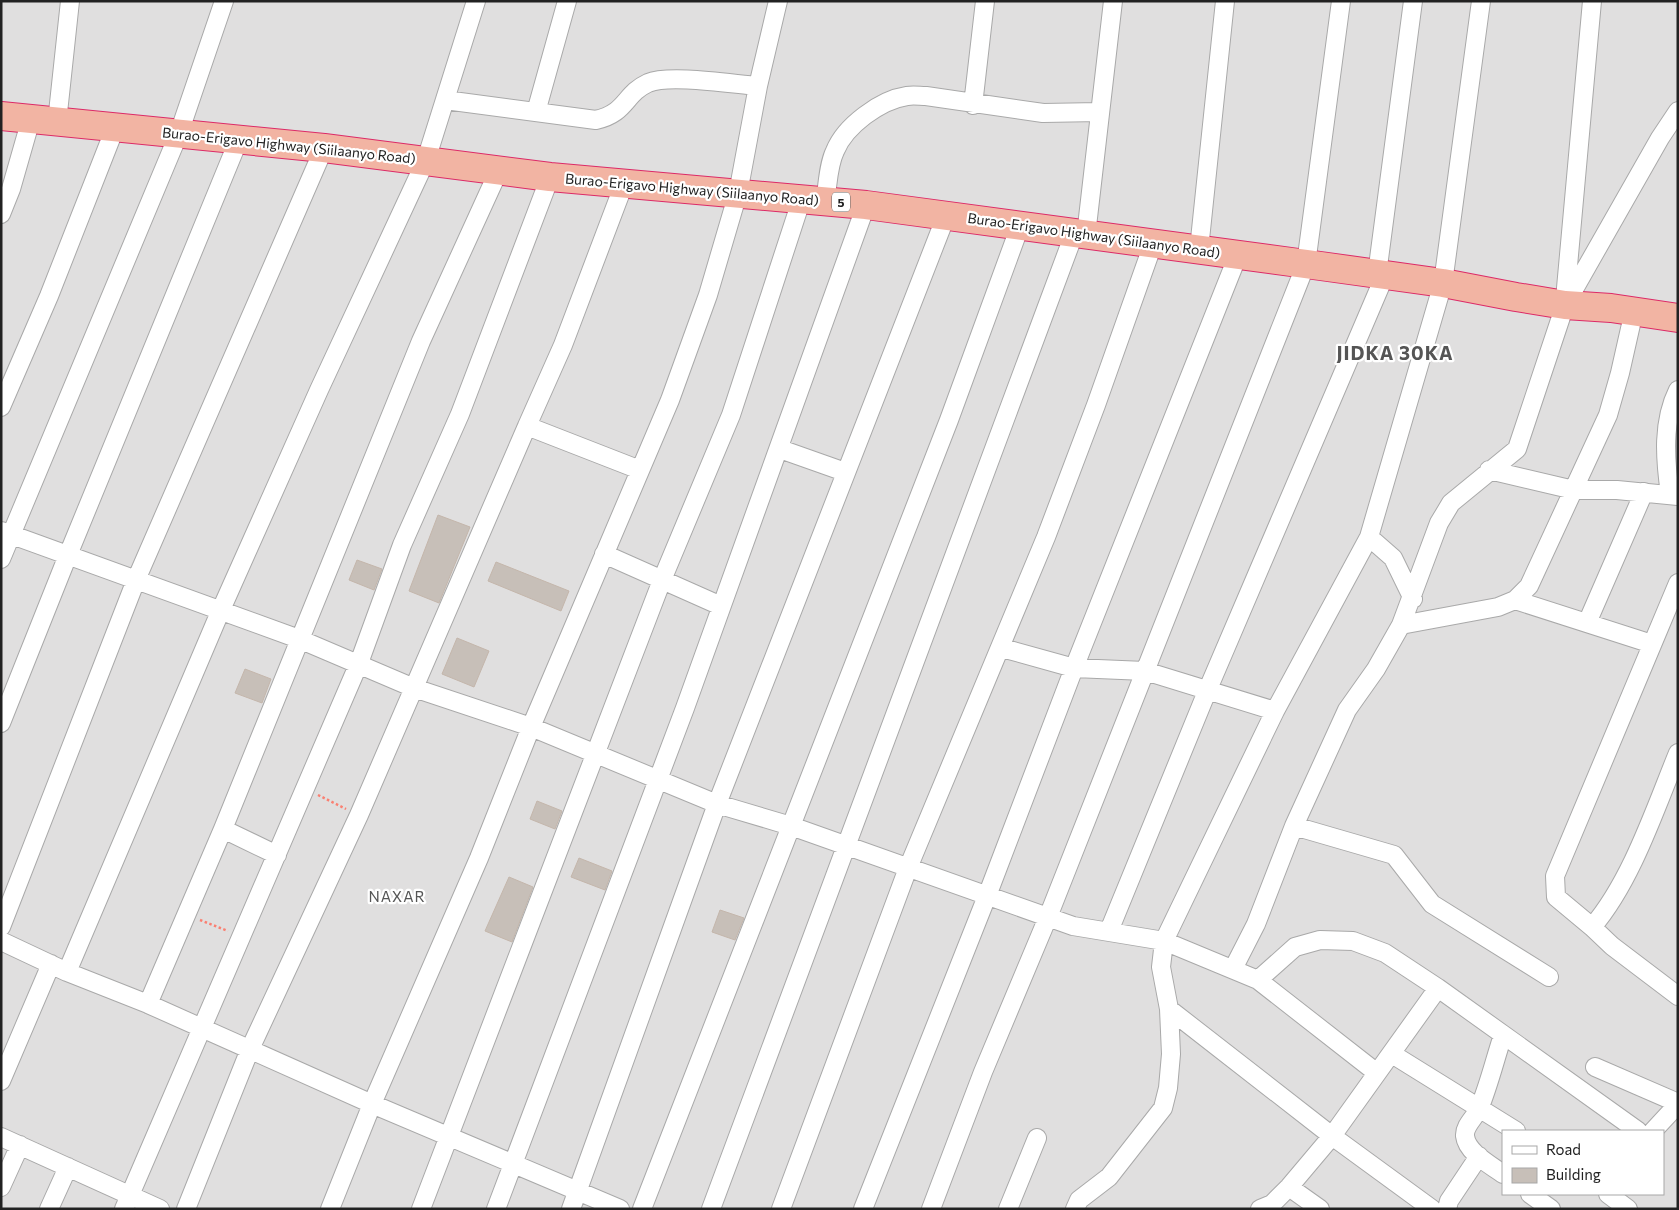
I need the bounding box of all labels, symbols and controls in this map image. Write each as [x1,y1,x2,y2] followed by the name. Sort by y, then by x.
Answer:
[161,123,417,167] street label: Burao-Erigavo Highway (Siilaanyo Road)
[564,169,820,209] street label: Burao-Erigavo Highway (Siilaanyo Road)
[832,192,850,212] road number: 5
[967,209,1221,261] street label: Burao-Erigavo Highway (Siilaanyo Road)
[1336,341,1454,364] district label: JIDKA 30KA
[368,887,426,905] district label: NAXAR
[1502,1130,1664,1195] legend
[1546,1140,1581,1158] text: Road
[1546,1165,1601,1183] text: Building

